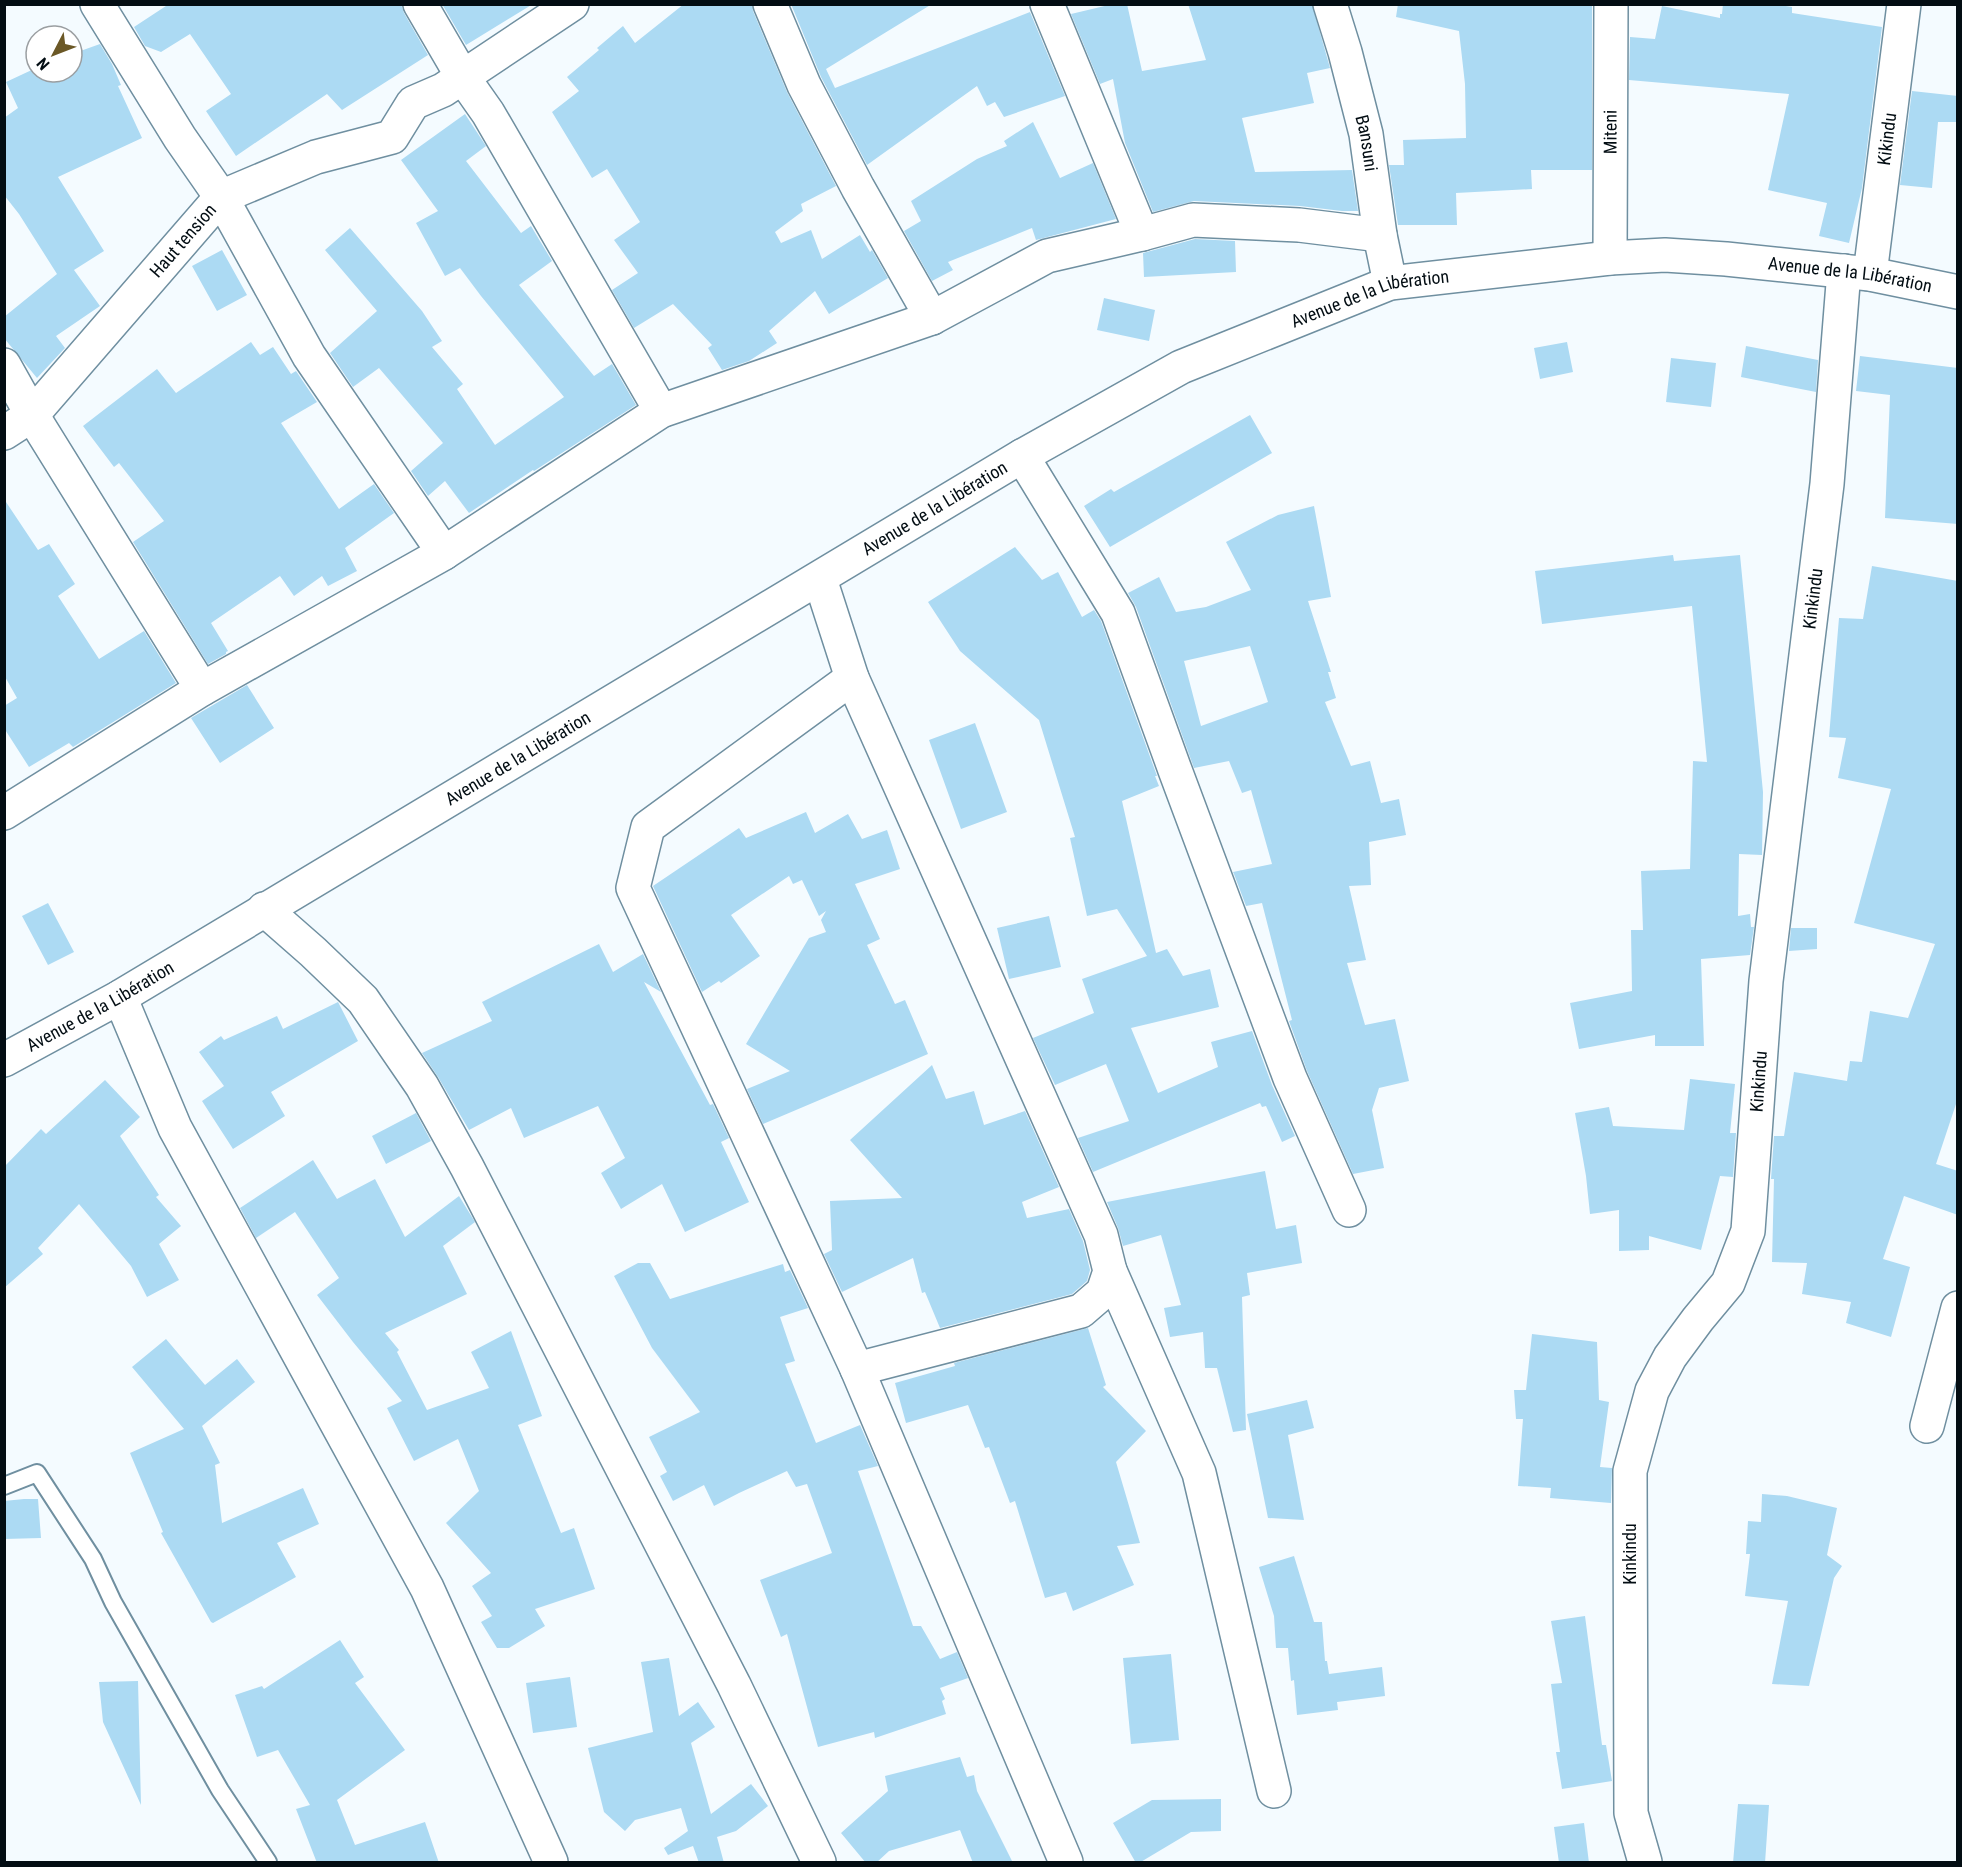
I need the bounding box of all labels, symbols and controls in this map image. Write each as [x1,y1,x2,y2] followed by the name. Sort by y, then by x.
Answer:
[24,24,84,84] north arrow
[33,54,54,74] text: N
[1599,110,1621,154] street label: Miteni
[1351,112,1382,173] street label: Bansuni
[1873,112,1900,166] street label: Kikindu
[145,199,220,281] street label: Haut tension
[1767,252,1934,296] street label: Avenue de la Libération
[1288,265,1450,332] street label: Avenue de la Libération
[858,456,1011,559] street label: Avenue de la Libération
[1798,567,1827,630] street label: Kinkindu
[441,706,594,809] street label: Avenue de la Libération
[23,956,177,1056] street label: Avenue de la Libération
[1746,1050,1771,1113] street label: Kinkindu
[1619,1523,1640,1585] street label: Kinkindu

